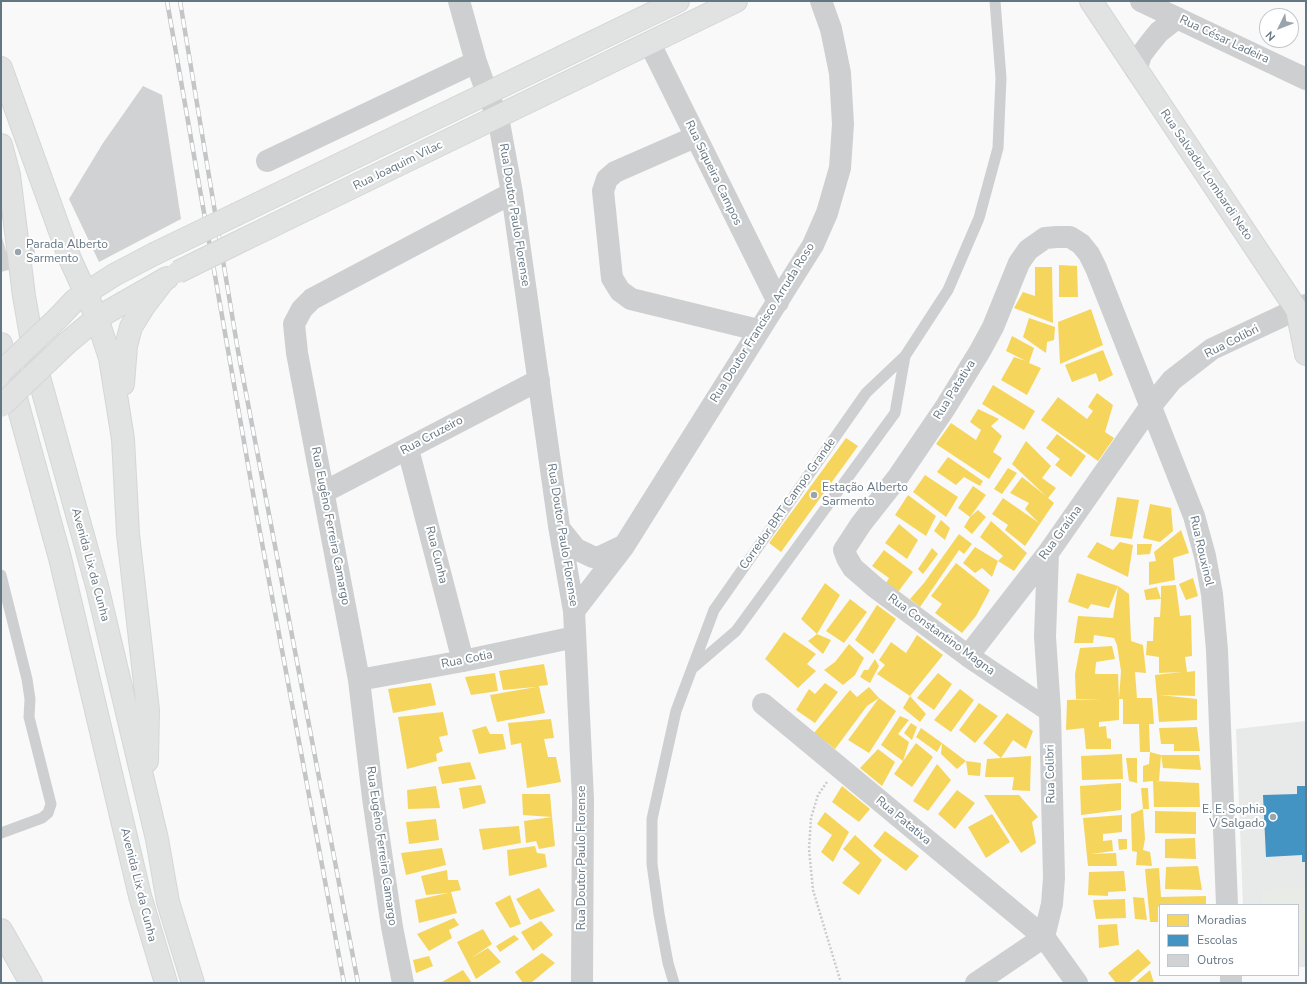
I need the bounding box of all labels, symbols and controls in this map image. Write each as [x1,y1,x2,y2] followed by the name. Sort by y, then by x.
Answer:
[1259,8,1299,48] north arrow
[1177,13,1271,67] street label: Rua César Ladeira
[1262,28,1279,44] text: N
[1157,107,1255,243] street label: Rua Salvador Lombardi Neto
[681,118,745,228] street label: Rua Siqueira Campos
[351,138,445,194] street label: Rua Joaquim Vilac
[496,142,532,288] street label: Rua Doutor Paulo Florense
[26,238,108,266] place label: Parada Alberto Sarmento
[708,241,818,405] street label: Rua Doutor Francisco Arruda Roso
[13,247,23,257] marker: Parada Alberto Sarmento
[1202,322,1262,362] street label: Rua Colibri
[931,357,979,423] street label: Rua Patativa
[398,413,466,459] street label: Rua Cruzeiro
[737,435,839,573] street label: Corredor BRT Campo Grande
[308,446,352,606] street label: Rua Eugêno Ferreira Camargo
[544,462,580,608] street label: Rua Doutor Paulo Florense
[822,481,908,509] place label: Estação Alberto Sarmento
[809,490,819,500] marker: Estação Alberto Sarmento
[1037,503,1085,563] street label: Rua Graúna
[68,507,112,623] street label: Avenida Lix da Cunha
[1186,514,1216,588] street label: Rua Rouxinol
[422,525,450,585] street label: Rua Cunha
[885,591,997,679] street label: Rua Constantino Magna
[440,648,494,672] street label: Rua Cotia
[1043,744,1059,804] street label: Rua Colibri
[363,765,399,927] street label: Rua Eugêno Ferreira Camargo
[575,786,589,930] street label: Rua Doutor Paulo Florense
[872,794,934,848] street label: Rua Patativa
[1202,803,1265,831] place label: E. E. Sophia V Salgado
[1268,812,1278,822] marker: E. E. Sophia V Salgado
[117,827,159,943] street label: Avenida Lix da Cunha
[1159,904,1299,976] legend
[1197,912,1246,928] text: Moradias
[1197,932,1237,948] text: Escolas
[1197,952,1234,968] text: Outros

